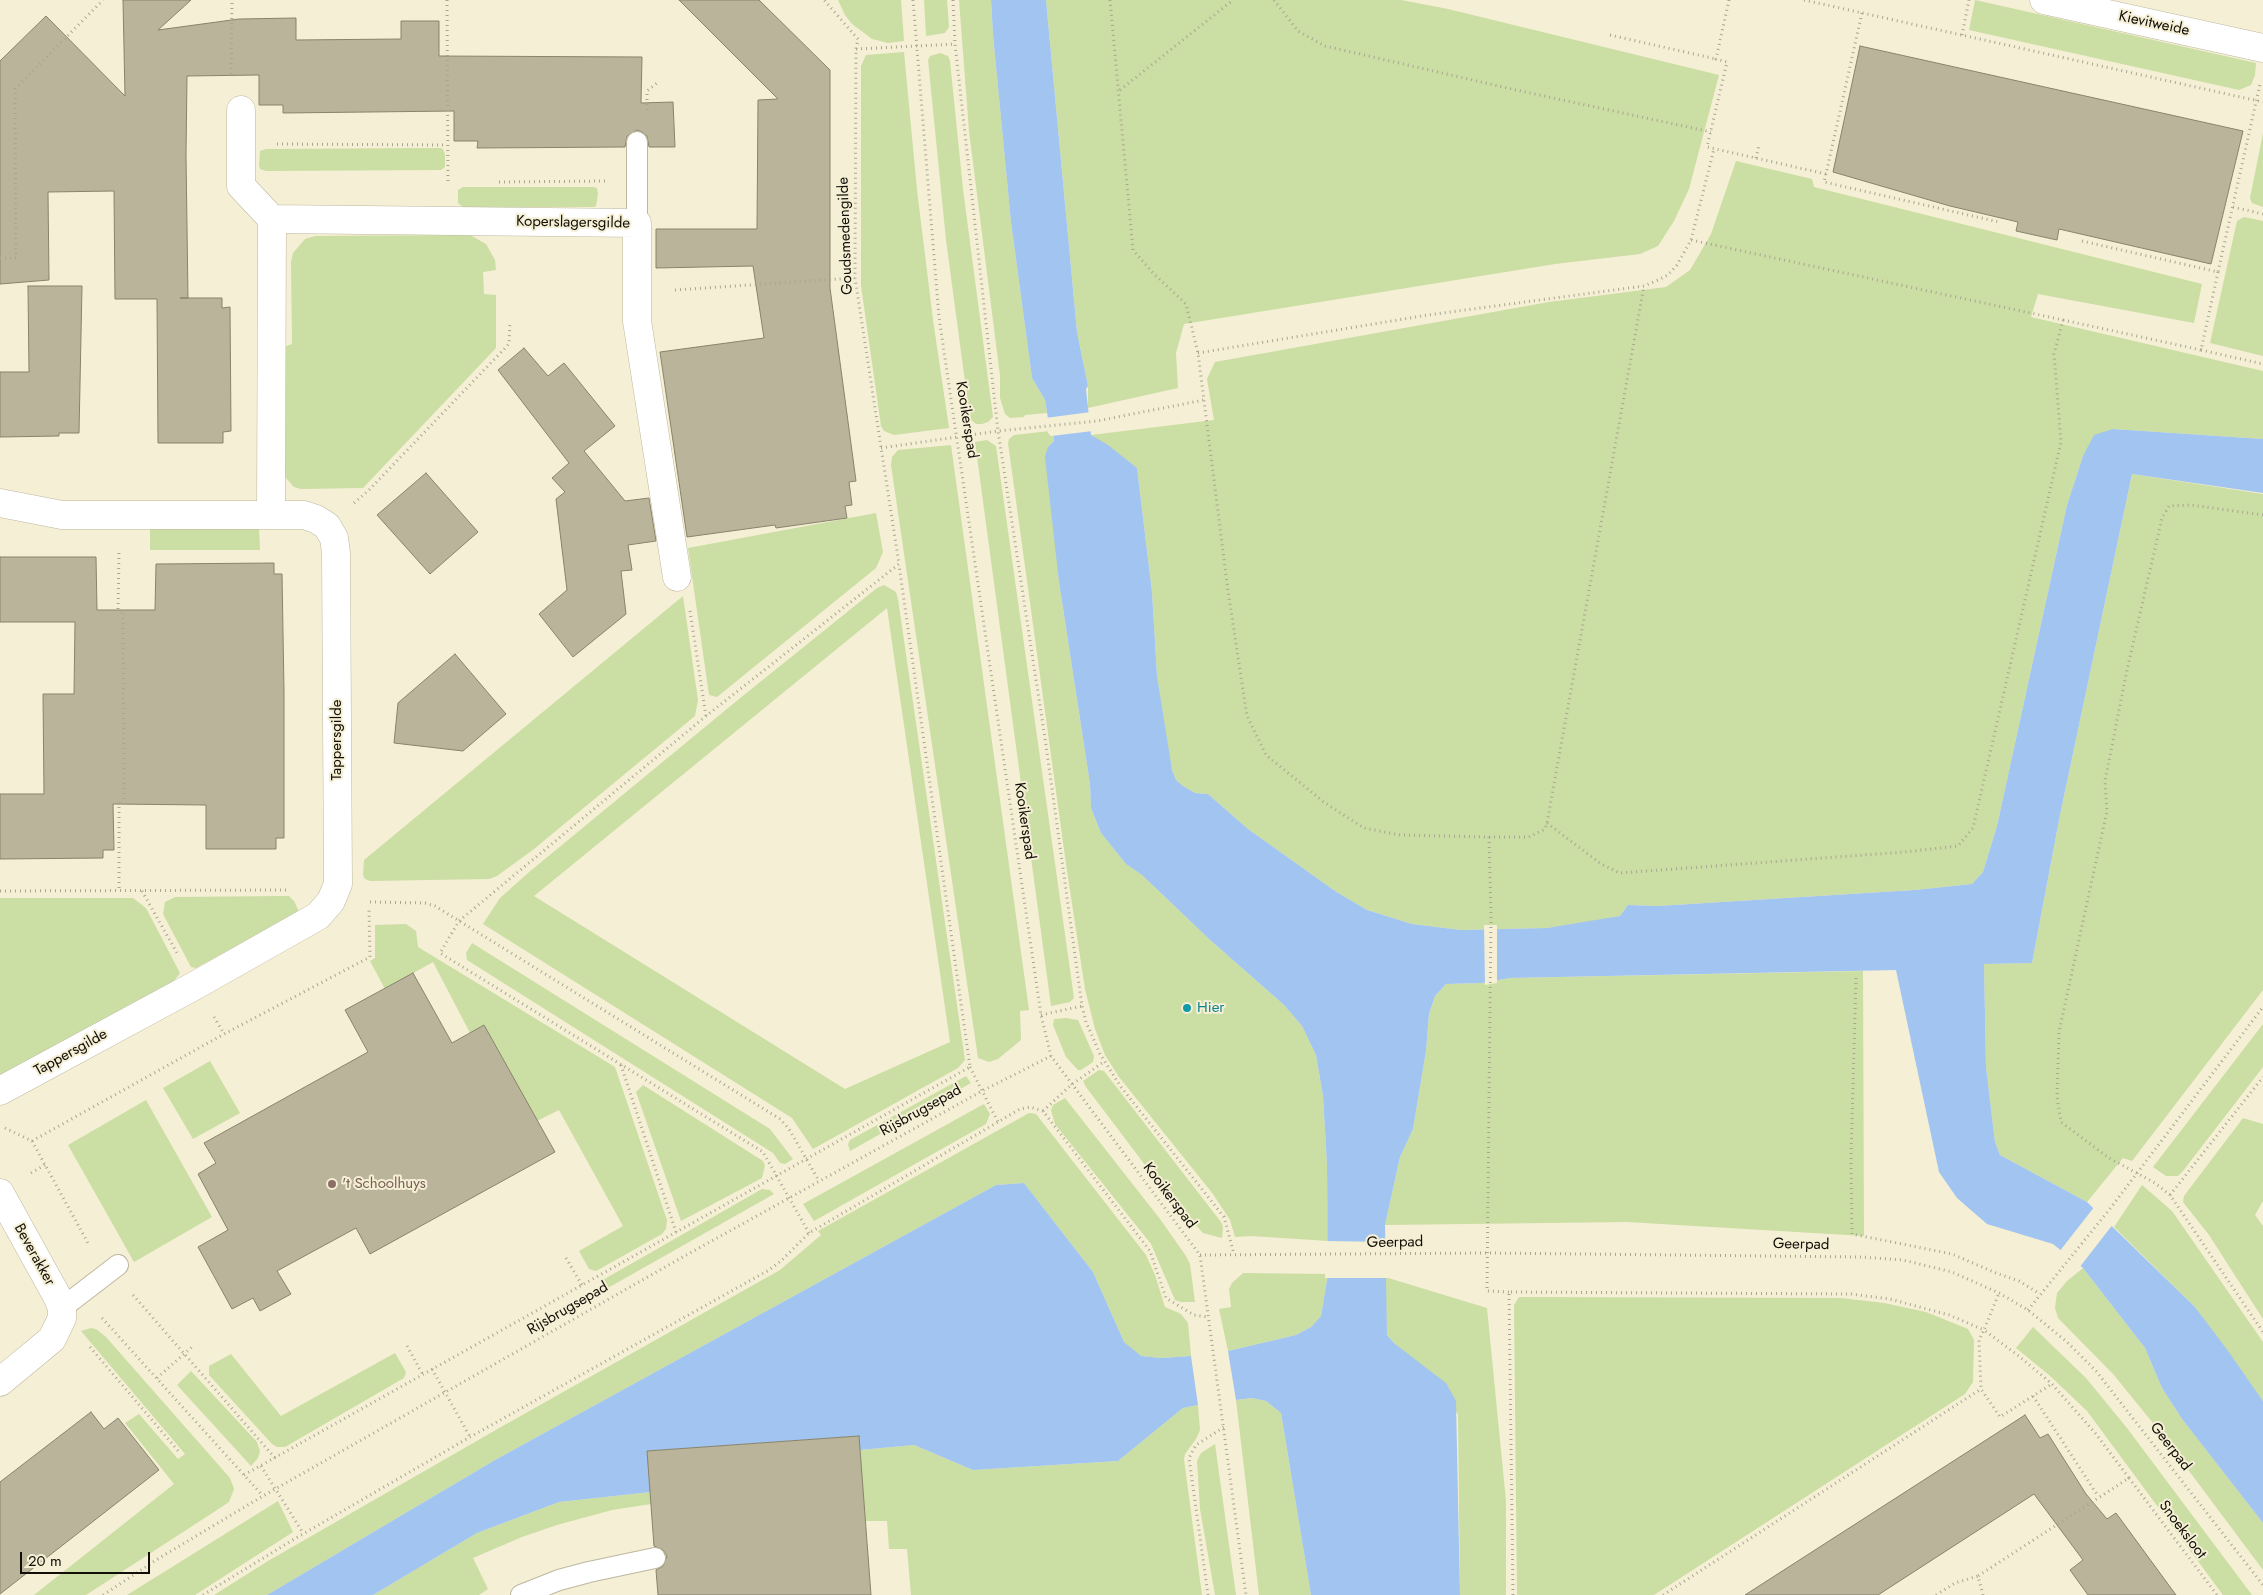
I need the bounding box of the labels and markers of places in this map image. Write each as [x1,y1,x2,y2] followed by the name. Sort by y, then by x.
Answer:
[1197,999,1224,1017] place label: Hier
[1181,1002,1193,1014] marker: Hier
[342,1175,426,1193] place label: 't Schoolhuys
[326,1178,338,1190] marker: 't Schoolhuys

